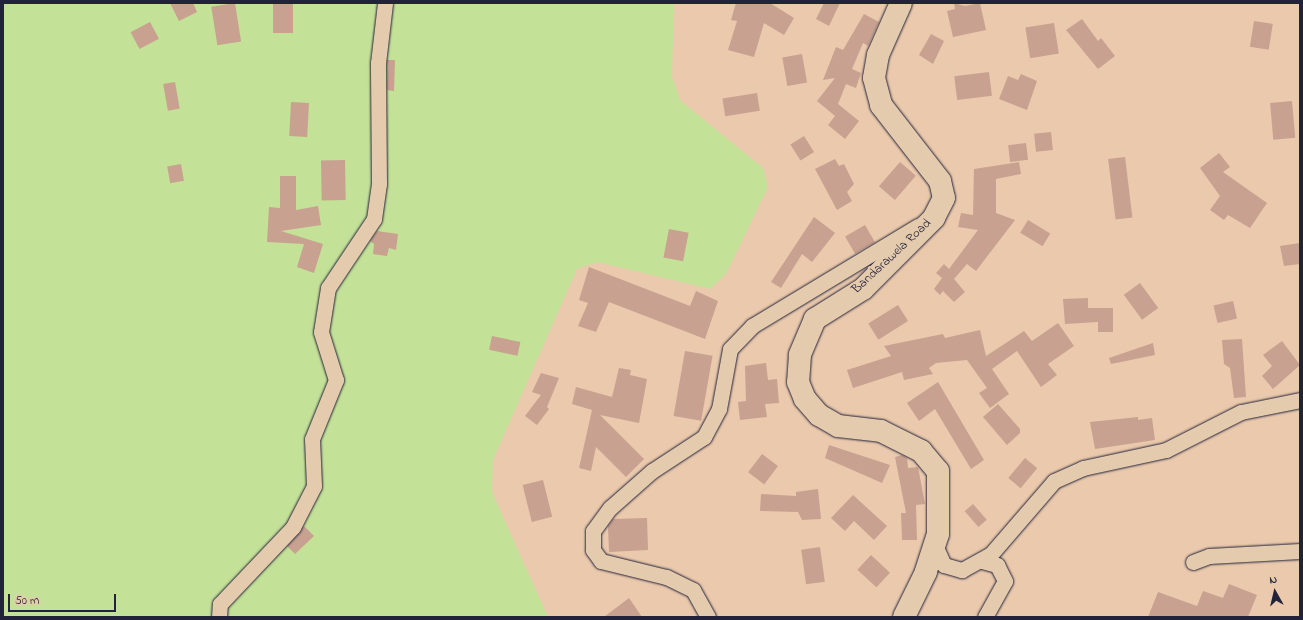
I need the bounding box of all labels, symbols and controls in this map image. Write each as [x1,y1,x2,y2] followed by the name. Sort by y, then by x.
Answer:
[849,216,935,298] street label: Bandarawela Road
[1255,572,1295,612] north arrow
[1269,572,1278,589] text: N
[10,586,118,612] scale bar
[15,592,39,610] text: 50 m

